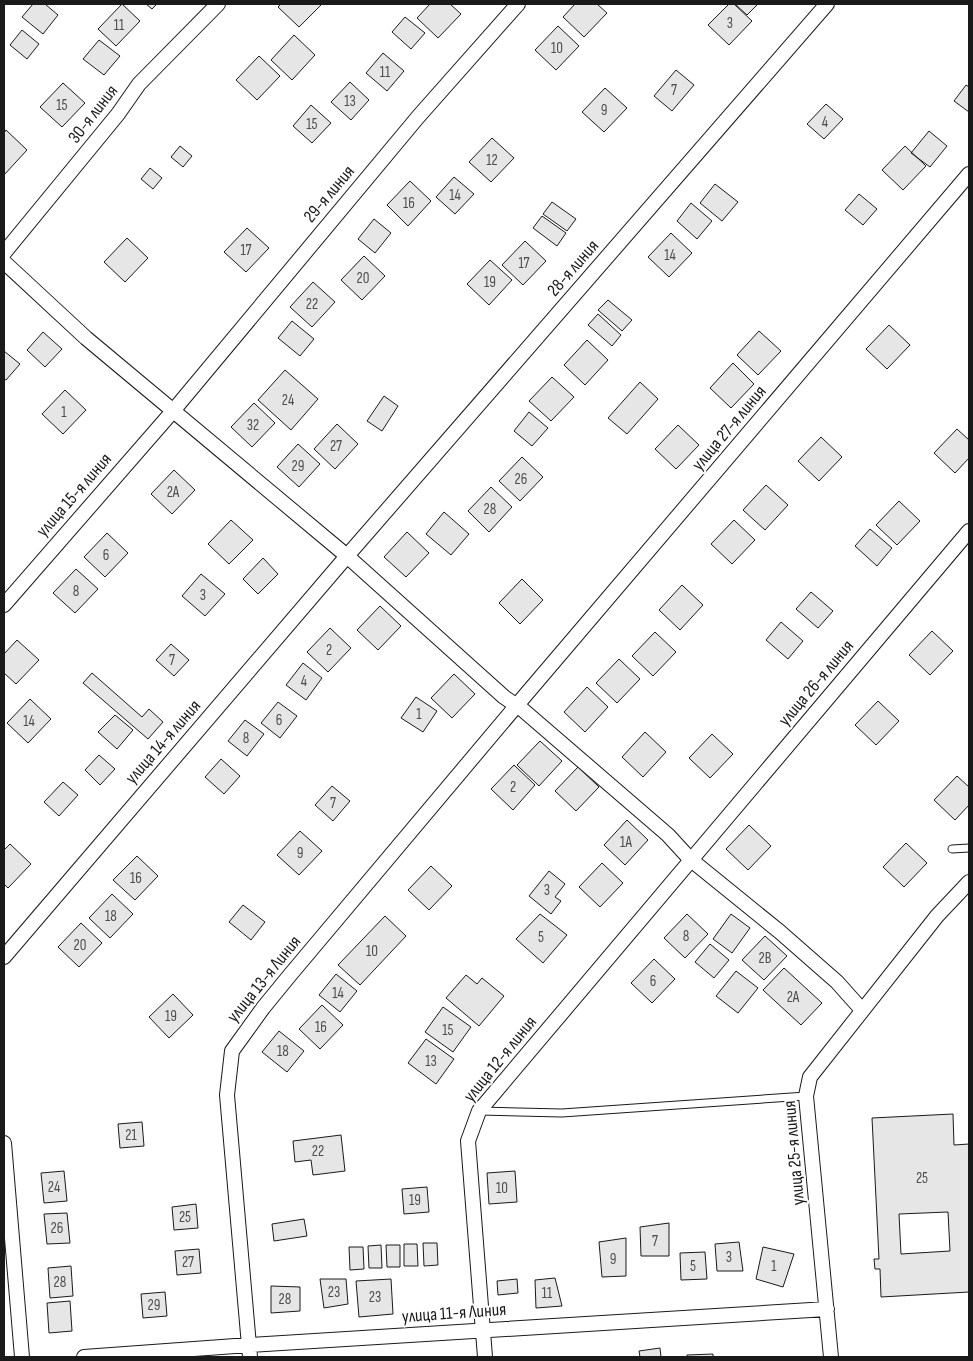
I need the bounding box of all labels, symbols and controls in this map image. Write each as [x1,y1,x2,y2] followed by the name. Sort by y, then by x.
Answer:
[727,14,733,33] house number: 3
[114,16,125,35] house number: 11
[551,39,563,58] house number: 10
[380,63,391,82] house number: 11
[64,81,122,147] street label: 30-я линия
[671,81,677,100] house number: 7
[344,92,356,111] house number: 13
[56,96,68,115] house number: 15
[601,101,607,120] house number: 9
[822,113,828,132] house number: 4
[306,115,318,134] house number: 15
[486,151,498,170] house number: 12
[299,161,359,227] street label: 29-я линия
[449,186,461,205] house number: 14
[403,194,415,213] house number: 16
[543,236,603,300] street label: 28-я линия
[240,241,252,260] house number: 17
[664,246,676,265] house number: 14
[518,254,530,273] house number: 17
[357,269,369,288] house number: 20
[484,273,496,292] house number: 19
[306,295,318,314] house number: 22
[687,381,771,475] street label: улица 27-я линия
[282,391,294,410] house number: 24
[61,403,67,422] house number: 1
[247,416,259,435] house number: 32
[330,437,342,456] house number: 27
[32,449,116,541] street label: улица 15-я линия
[292,457,304,476] house number: 29
[515,470,527,489] house number: 26
[167,483,180,502] house number: 2А
[484,500,496,519] house number: 28
[103,546,109,565] house number: 6
[73,582,79,601] house number: 8
[200,586,206,605] house number: 3
[774,636,858,730] street label: улица 26-я линия
[326,641,332,660] house number: 2
[169,651,175,670] house number: 7
[301,672,307,691] house number: 4
[121,696,205,788] street label: улица 14-я линия
[416,705,422,724] house number: 1
[276,711,282,730] house number: 6
[23,712,35,731] house number: 14
[243,729,249,748] house number: 8
[510,778,516,797] house number: 2
[330,794,336,813] house number: 7
[620,833,633,852] house number: 1А
[297,844,303,863] house number: 9
[130,869,142,888] house number: 16
[544,881,550,900] house number: 3
[105,907,117,926] house number: 18
[683,927,689,946] house number: 8
[538,928,544,947] house number: 5
[223,931,305,1027] street label: улица 13-я Линия
[74,936,86,955] house number: 20
[366,942,378,961] house number: 10
[759,949,772,968] house number: 2В
[650,972,656,991] house number: 6
[332,984,344,1003] house number: 14
[787,988,800,1007] house number: 2А
[165,1007,177,1026] house number: 19
[459,1012,541,1106] street label: улица 12-я линия
[315,1018,327,1037] house number: 16
[442,1021,454,1040] house number: 15
[277,1042,289,1061] house number: 18
[425,1052,437,1071] house number: 13
[779,1100,809,1206] street label: улица 25-я линия
[125,1126,137,1145] house number: 21
[312,1142,324,1161] house number: 22
[916,1169,928,1188] house number: 25
[48,1178,60,1197] house number: 24
[496,1179,508,1198] house number: 10
[409,1191,421,1210] house number: 19
[179,1208,191,1227] house number: 25
[51,1219,63,1238] house number: 26
[652,1232,658,1251] house number: 7
[726,1248,732,1267] house number: 3
[610,1250,616,1269] house number: 9
[182,1253,194,1272] house number: 27
[690,1257,696,1276] house number: 5
[771,1257,777,1276] house number: 1
[54,1273,66,1292] house number: 28
[328,1283,340,1302] house number: 23
[542,1284,553,1303] house number: 11
[369,1288,381,1307] house number: 23
[279,1290,291,1309] house number: 28
[148,1296,160,1315] house number: 29
[401,1299,507,1327] street label: улица 11-я Линия

